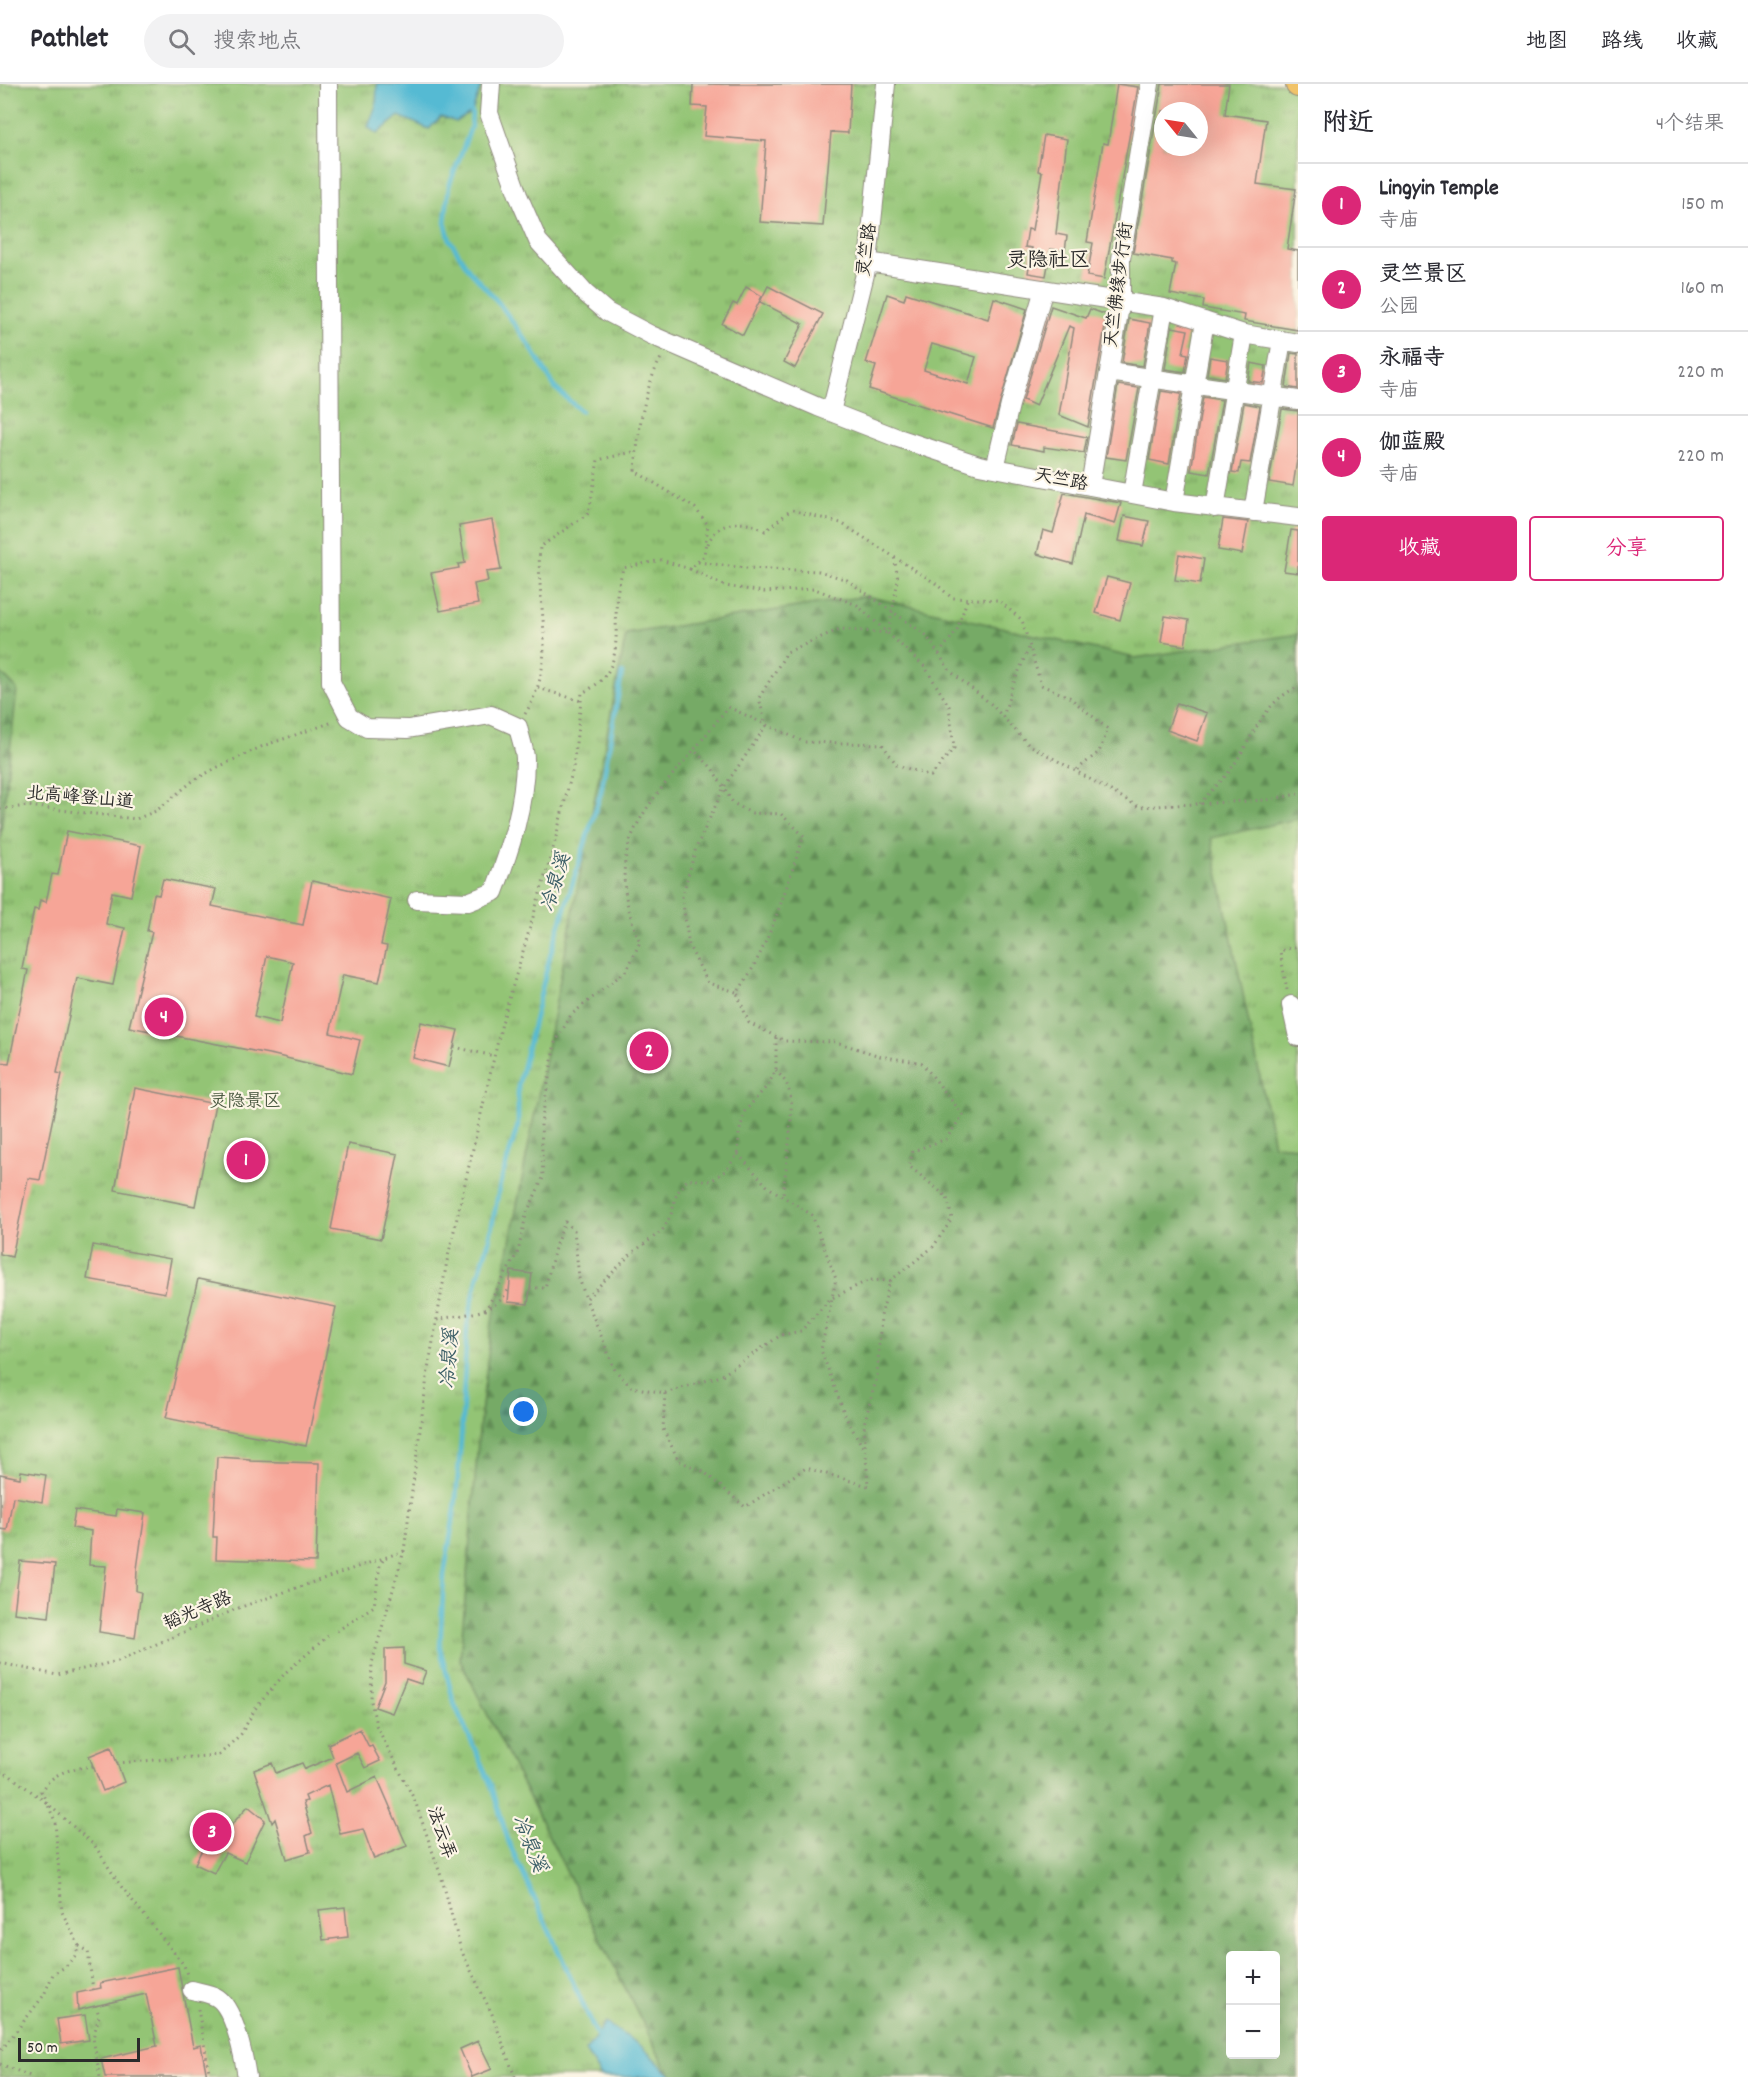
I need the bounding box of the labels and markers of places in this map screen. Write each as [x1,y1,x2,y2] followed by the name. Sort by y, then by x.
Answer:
[144,994,184,1040] pin: 4
[630,1028,668,1074] pin: 2
[226,1138,266,1182] pin: 1
[192,1810,232,1854] pin: 3

